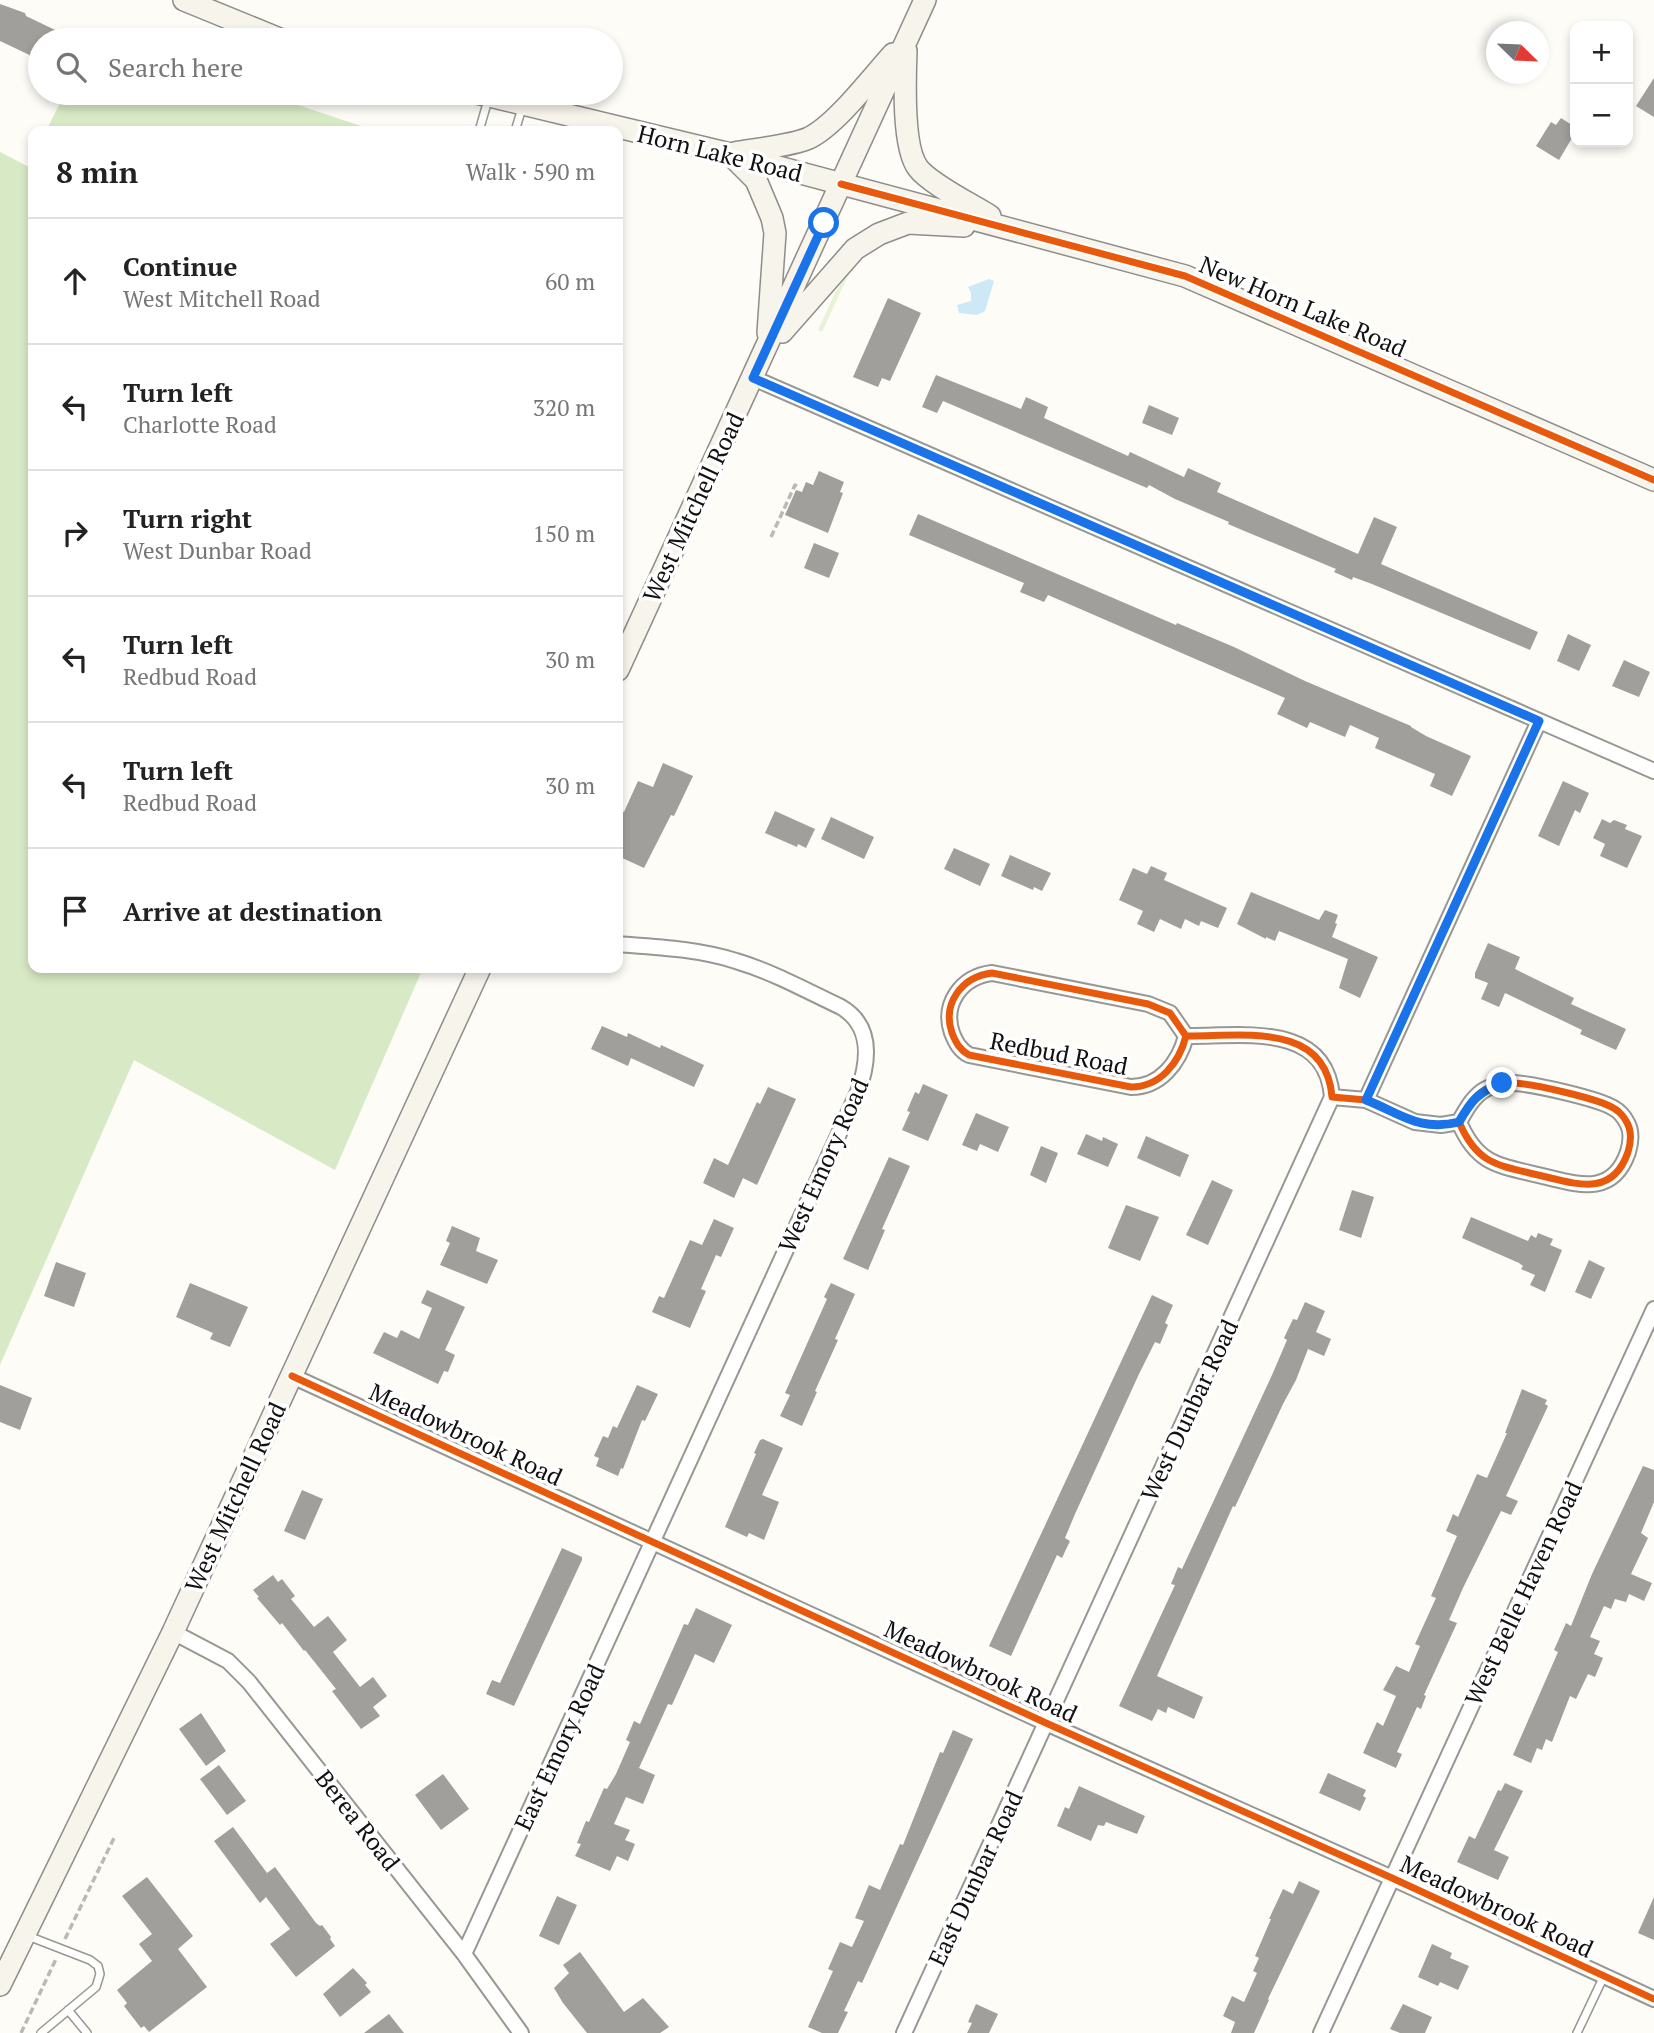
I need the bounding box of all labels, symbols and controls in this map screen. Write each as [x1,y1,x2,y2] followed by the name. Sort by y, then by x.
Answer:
[1486,21,1549,84] north arrow
[1570,21,1633,147] map controls
[1570,21,1633,84] button: +
[28,28,623,105] search box
[52,48,90,86] icon: search
[108,50,243,84] text: Search here
[1570,84,1633,147] button: −
[634,117,806,189] street label: Horn Lake Road
[56,152,138,192] text: 8 min
[466,156,595,187] text: Walk · 590 m
[808,207,839,238] route start
[1195,248,1411,364] street label: New Horn Lake Road
[123,249,237,283] text: Continue
[56,262,94,300] icon: ahead
[545,266,595,297] text: 60 m
[123,283,321,314] text: West Mitchell Road
[123,375,233,409] text: Turn left
[56,388,94,426] icon: left
[533,392,595,423] text: 320 m
[635,407,751,607] street label: West Mitchell Road
[123,409,277,440] text: Charlotte Road
[123,501,252,535] text: Turn right
[56,514,94,552] icon: right
[533,518,595,549] text: 150 m
[123,535,312,566] text: West Dunbar Road
[123,627,233,661] text: Turn left
[56,640,94,678] icon: left
[545,644,595,675] text: 30 m
[123,661,257,692] text: Redbud Road
[123,753,233,787] text: Turn left
[56,766,94,804] icon: left
[545,770,595,801] text: 30 m
[123,787,257,818] text: Redbud Road
[56,892,94,930] icon: arrive
[123,894,382,928] text: Arrive at destination
[987,1024,1131,1082] street label: Redbud Road
[1486,1067,1517,1098] route end
[770,1073,876,1257] street label: West Emory Road
[1133,1314,1245,1506] street label: West Dunbar Road
[364,1375,568,1493] street label: Meadowbrook Road
[177,1397,293,1597] street label: West Mitchell Road
[1457,1476,1589,1710] street label: West Belle Haven Road
[879,1612,1083,1730] street label: Meadowbrook Road
[506,1659,612,1835] street label: East Emory Road
[309,1763,407,1877] street label: Berea Road
[920,1785,1030,1971] street label: East Dunbar Road
[1395,1847,1599,1965] street label: Meadowbrook Road

